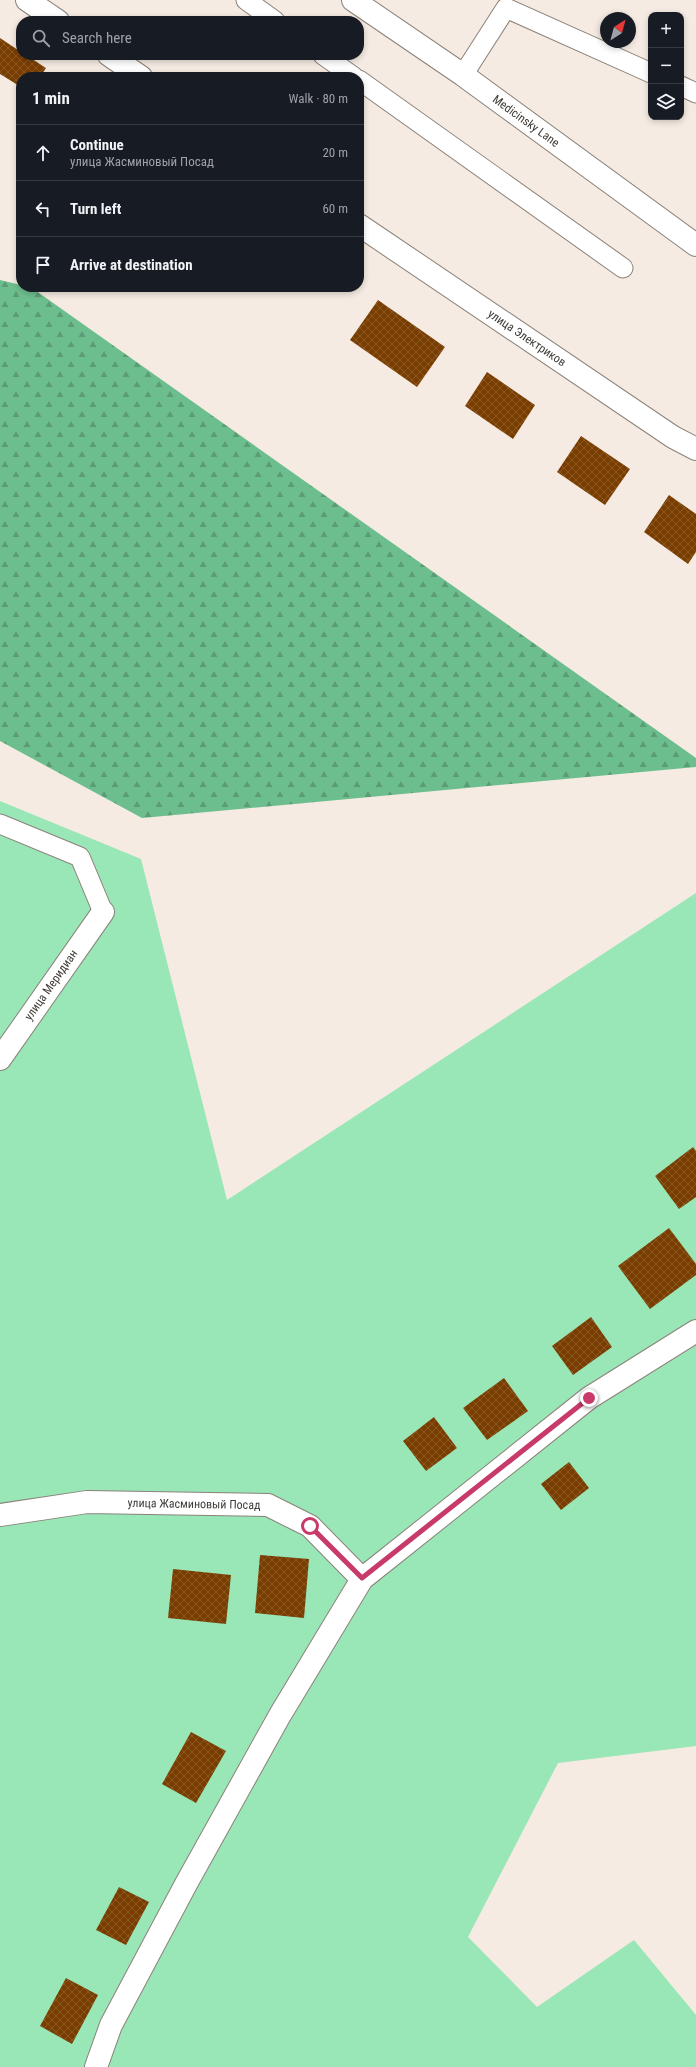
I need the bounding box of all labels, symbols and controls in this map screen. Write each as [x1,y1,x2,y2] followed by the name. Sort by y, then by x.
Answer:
[600,12,636,48] north arrow
[648,12,684,120] map controls
[648,12,684,48] button: +
[16,16,364,60] search box
[30,27,52,49] icon: search
[62,29,132,47] text: Search here
[648,48,684,84] button: −
[648,84,684,120] button: layers
[32,88,70,108] text: 1 min
[288,91,348,106] text: Walk · 80 m
[490,92,562,150] street label: Medicinsky Lane
[70,136,124,154] text: Continue
[32,142,54,164] icon: ahead
[322,145,348,160] text: 20 m
[70,154,214,169] text: улица Жасминовый Посад
[32,198,54,220] icon: left
[70,200,121,218] text: Turn left
[322,201,348,216] text: 60 m
[32,254,54,276] icon: arrive
[70,256,193,274] text: Arrive at destination
[485,307,569,369] street label: улица Электриков
[21,947,81,1023] street label: улица Меридиан
[580,1389,598,1407] route end
[127,1496,261,1512] street label: улица Жасминовый Посад
[301,1517,319,1535] route start

